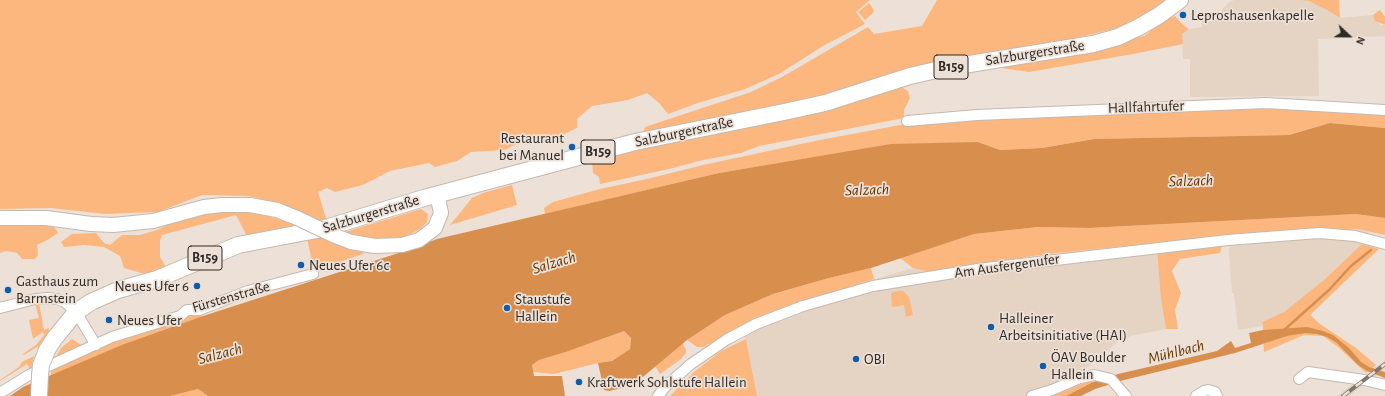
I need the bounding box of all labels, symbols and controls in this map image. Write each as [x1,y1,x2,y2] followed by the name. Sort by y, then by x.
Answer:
[1191,6,1314,24] place label: Leproshausenkapelle
[1178,10,1188,20] marker: Leproshausenkapelle
[1329,16,1369,56] north arrow
[1354,35,1367,46] text: N
[984,36,1086,70] street label: Salzburgerstraße
[934,55,968,79] road number: B159
[1107,97,1185,117] street label: Hallfahrtufer
[633,113,735,151] street label: Salzburgerstraße
[499,129,564,164] place label: Restaurant bei Manuel
[581,140,615,164] road number: B159
[567,142,577,152] marker: Restaurant bei Manuel
[1169,171,1213,191] water label: Salzach
[845,180,889,200] water label: Salzach
[321,191,421,237] street label: Salzburgerstraße
[188,246,222,270] road number: B159
[530,247,578,279] water label: Salzach
[953,250,1061,282] street label: Am Ausfergenufer
[309,256,389,274] place label: Neues Ufer 6c
[296,260,306,270] marker: Neues Ufer 6c
[16,272,98,307] place label: Gasthaus zum Barmstein
[115,277,189,295] place label: Neues Ufer 6
[190,277,272,317] street label: Fürstenstraße
[192,281,202,291] marker: Neues Ufer 6
[3,285,13,295] marker: Gasthaus zum Barmstein
[515,290,570,325] place label: Staustufe Hallein
[502,303,512,313] marker: Staustufe Hallein
[999,309,1127,344] place label: Halleiner Arbeitsinitiative (HAI)
[117,311,182,329] place label: Neues Ufer
[104,315,114,325] marker: Neues Ufer
[986,322,996,332] marker: Halleiner Arbeitsinitiative (HAI)
[1146,336,1206,368] water label: Mühlbach
[196,339,244,369] water label: Salzach
[1051,348,1126,383] place label: ÖAV Boulder Hallein
[864,350,886,368] place label: OBI
[851,354,861,364] marker: OBI
[1038,361,1048,371] marker: ÖAV Boulder Hallein
[587,373,747,391] place label: Kraftwerk Sohlstufe Hallein
[574,377,584,387] marker: Kraftwerk Sohlstufe Hallein

